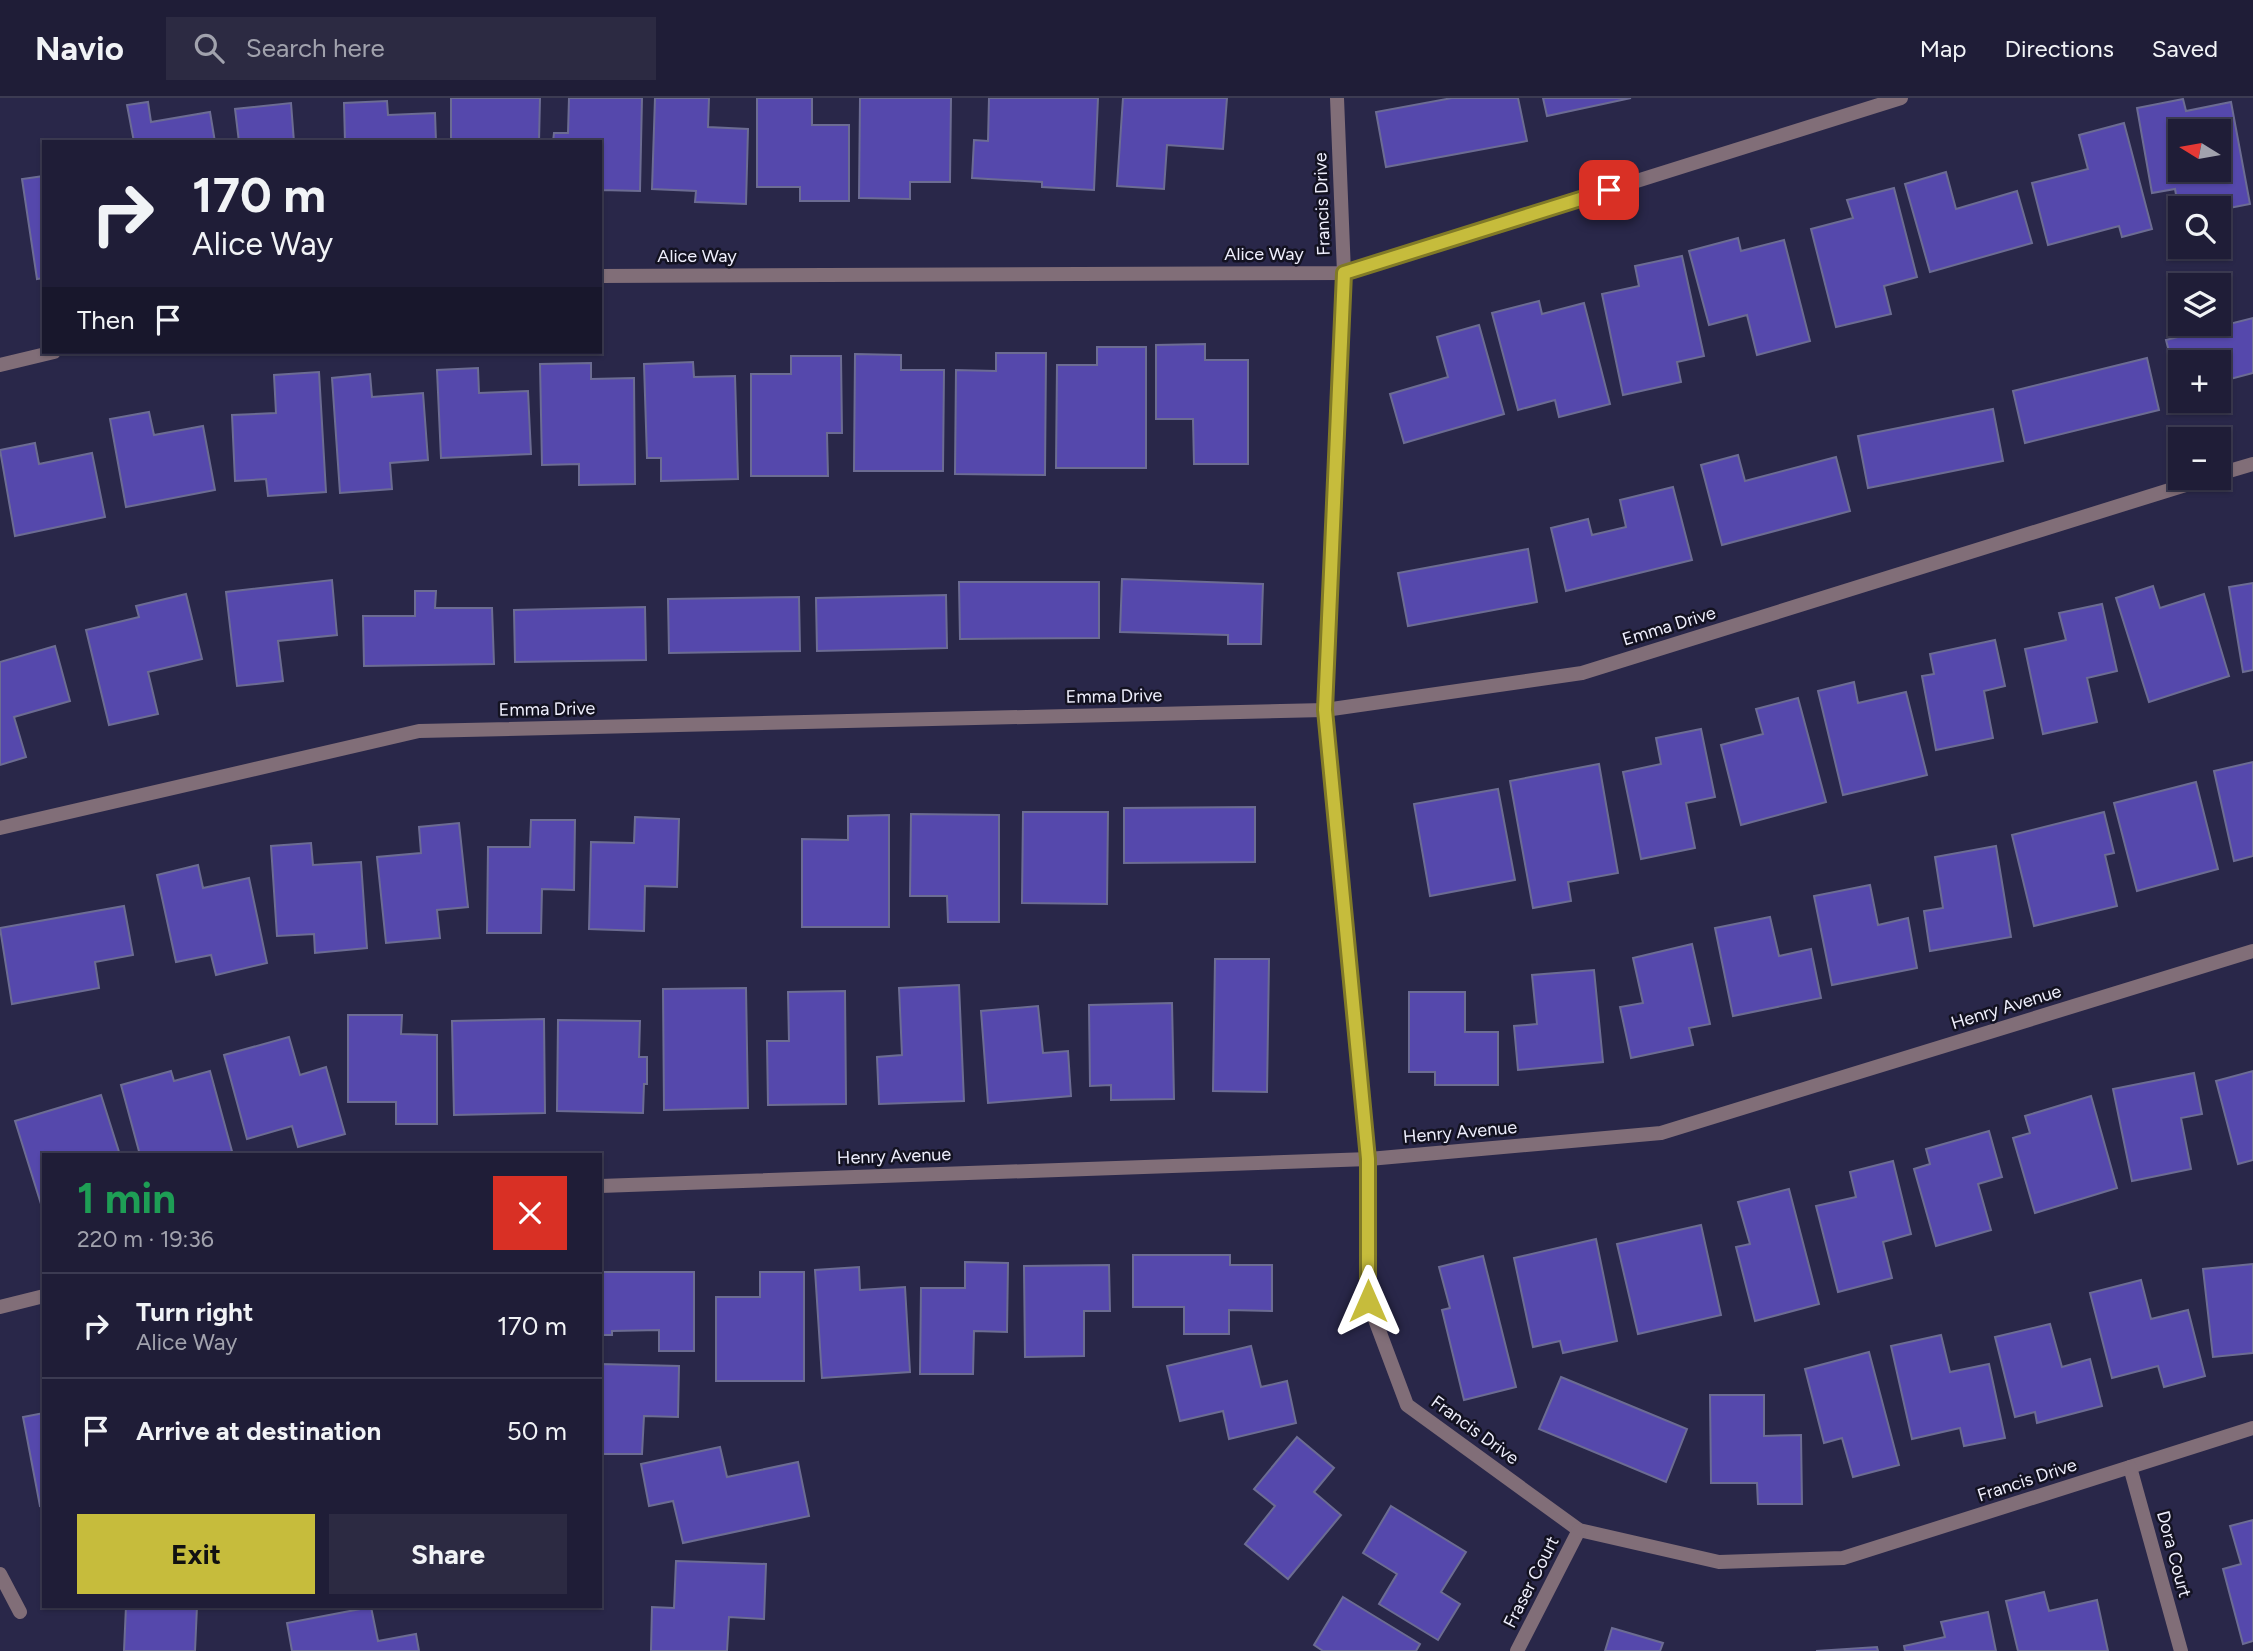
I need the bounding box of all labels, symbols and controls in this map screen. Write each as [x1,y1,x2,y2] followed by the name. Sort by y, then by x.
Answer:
[166,17,656,80] search box
[35,29,124,68] text: Navio
[190,29,228,67] icon: search
[246,32,385,64] text: Search here
[1920,34,1966,63] text: Map
[2004,34,2114,63] text: Directions
[2152,34,2218,63] text: Saved
[2168,119,2231,182] north arrow
[2168,119,2231,490] map controls
[1309,152,1335,256] street label: Francis Drive
[1579,160,1639,220] pin
[192,165,326,224] text: 170 m
[77,168,168,259] icon: right
[1590,171,1628,209] icon: arrive
[2168,196,2231,259] button: search
[192,225,333,263] text: Alice Way
[1224,243,1304,265] street label: Alice Way
[657,245,737,267] street label: Alice Way
[2168,273,2231,336] button: layers
[149,301,187,339] icon: arrive
[77,304,135,336] text: Then
[2168,350,2231,413] button: +
[2168,427,2231,490] button: −
[1620,601,1719,651] street label: Emma Drive
[1066,684,1163,708] street label: Emma Drive
[499,697,596,721] street label: Emma Drive
[1948,980,2064,1034] street label: Henry Avenue
[1402,1116,1518,1148] street label: Henry Avenue
[837,1143,952,1169] street label: Henry Avenue
[77,1173,176,1224] text: 1 min
[493,1176,567,1250] button: close
[77,1225,214,1253] text: 220 m · 19:36
[1331,1264,1405,1338] position arrow
[136,1296,253,1328] text: Turn right
[77,1307,115,1345] icon: right
[497,1310,567,1342] text: 170 m
[136,1328,237,1356] text: Alice Way
[1427,1391,1523,1469] street label: Francis Drive
[77,1412,115,1450] icon: arrive
[136,1415,381,1447] text: Arrive at destination
[507,1415,567,1447] text: 50 m
[1974,1454,2080,1506] street label: Francis Drive
[2152,1508,2196,1600] street label: Dora Court
[77,1514,315,1594] button: Exit
[329,1514,567,1594] button: Share
[1499,1532,1564,1632] street label: Fraser Court

